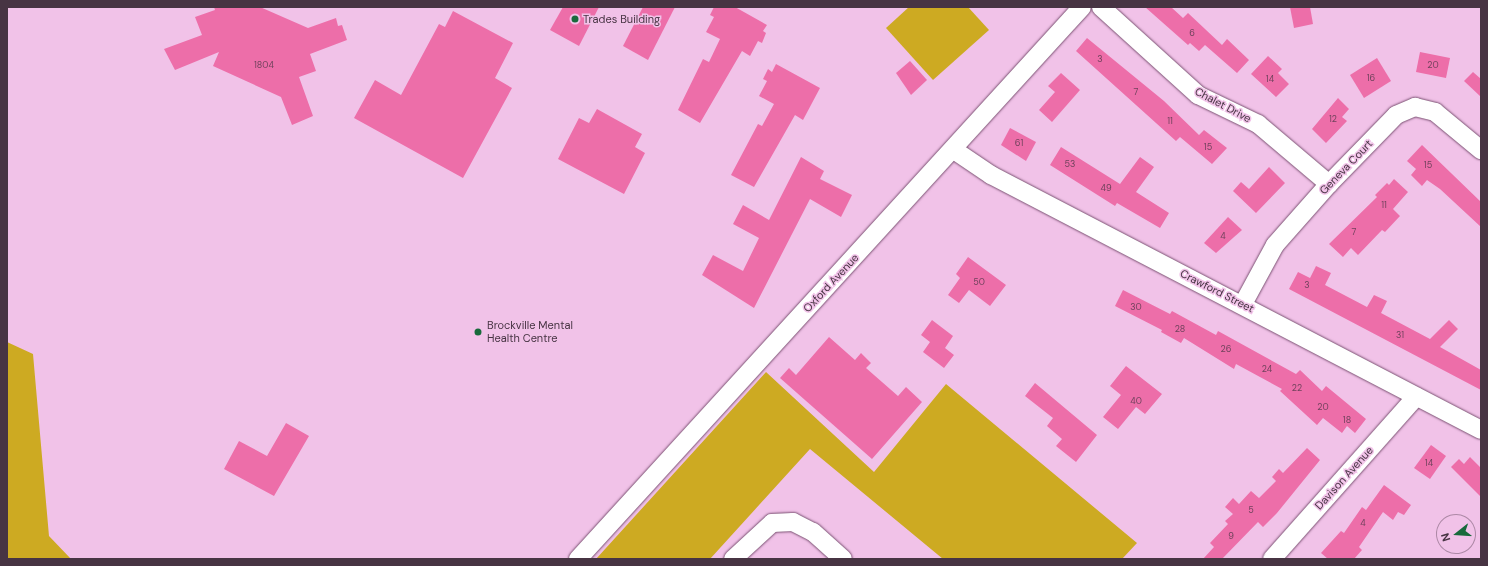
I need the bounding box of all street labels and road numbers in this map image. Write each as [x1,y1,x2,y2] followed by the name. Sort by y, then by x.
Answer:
[1193,85,1253,125] street label: Chalet Drive
[1317,137,1375,197] street label: Geneva Court
[801,251,861,315] street label: Oxford Avenue
[1178,267,1256,315] street label: Crawford Street
[1312,444,1376,512] street label: Davison Avenue

